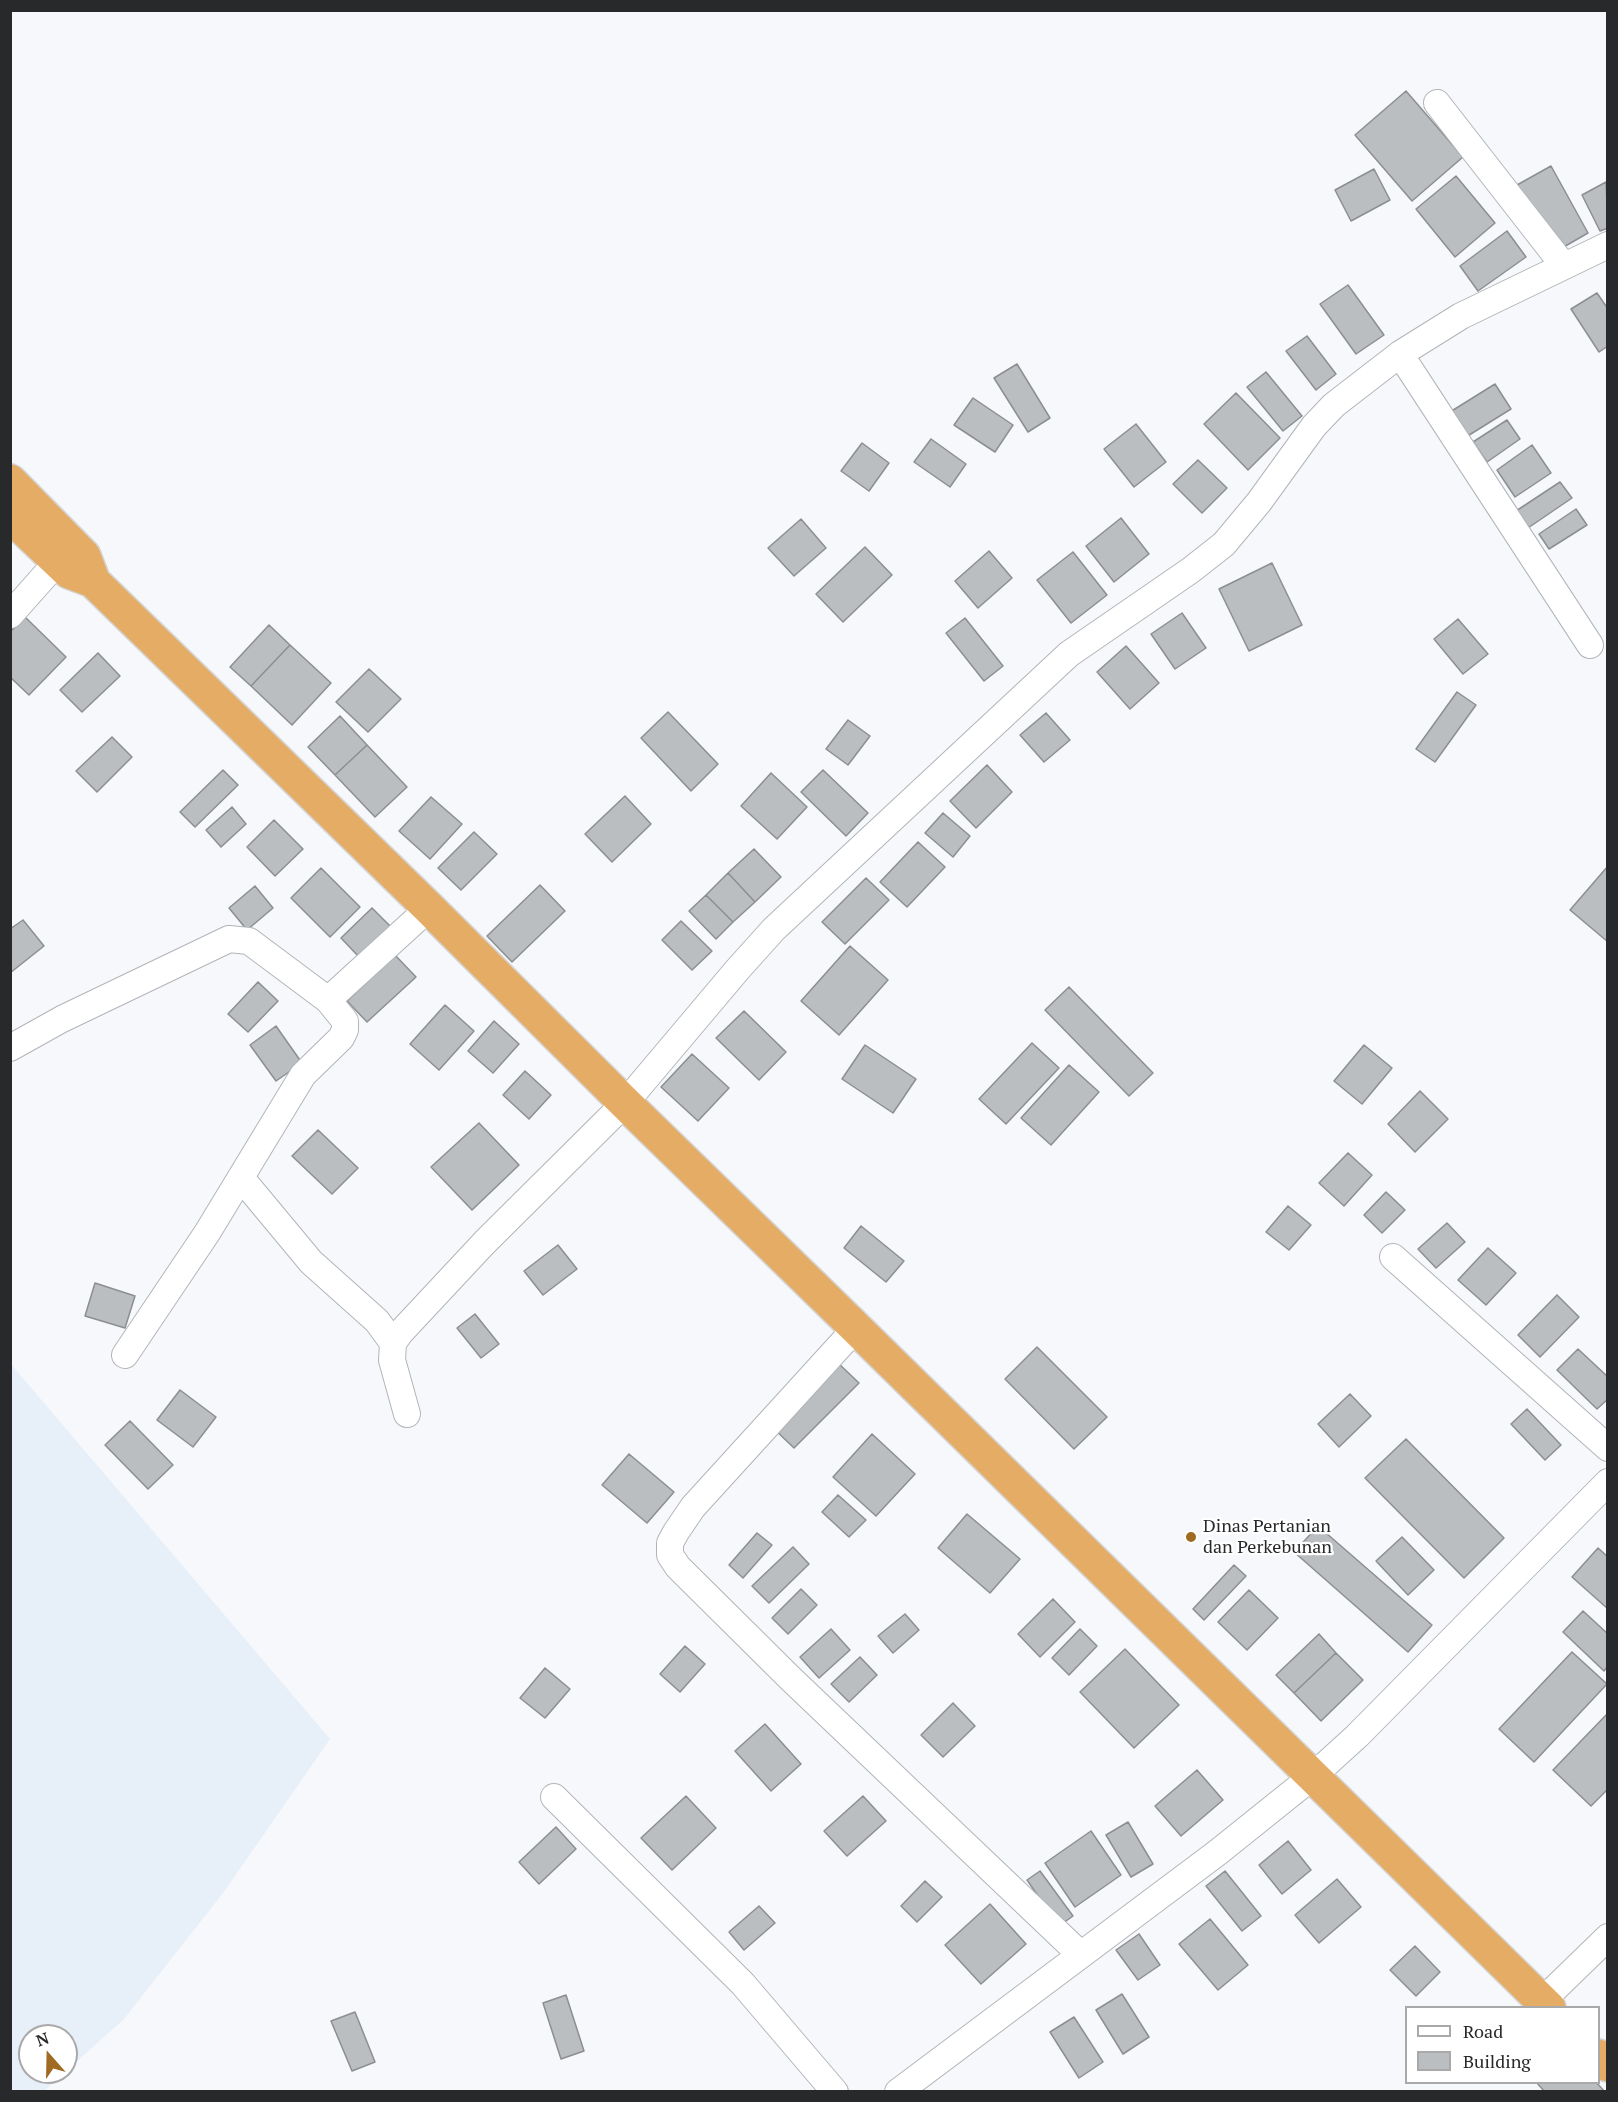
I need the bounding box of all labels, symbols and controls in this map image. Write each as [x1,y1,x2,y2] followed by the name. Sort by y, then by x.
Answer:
[1203,1516,1332,1558] place label: Dinas Pertanian dan Perkebunan
[1184,1530,1198,1544] marker: Dinas Pertanian dan Perkebunan
[1405,2006,1600,2084] legend
[1463,2019,1503,2043] text: Road
[18,2024,78,2084] north arrow
[33,2027,52,2051] text: N
[1463,2049,1531,2073] text: Building

